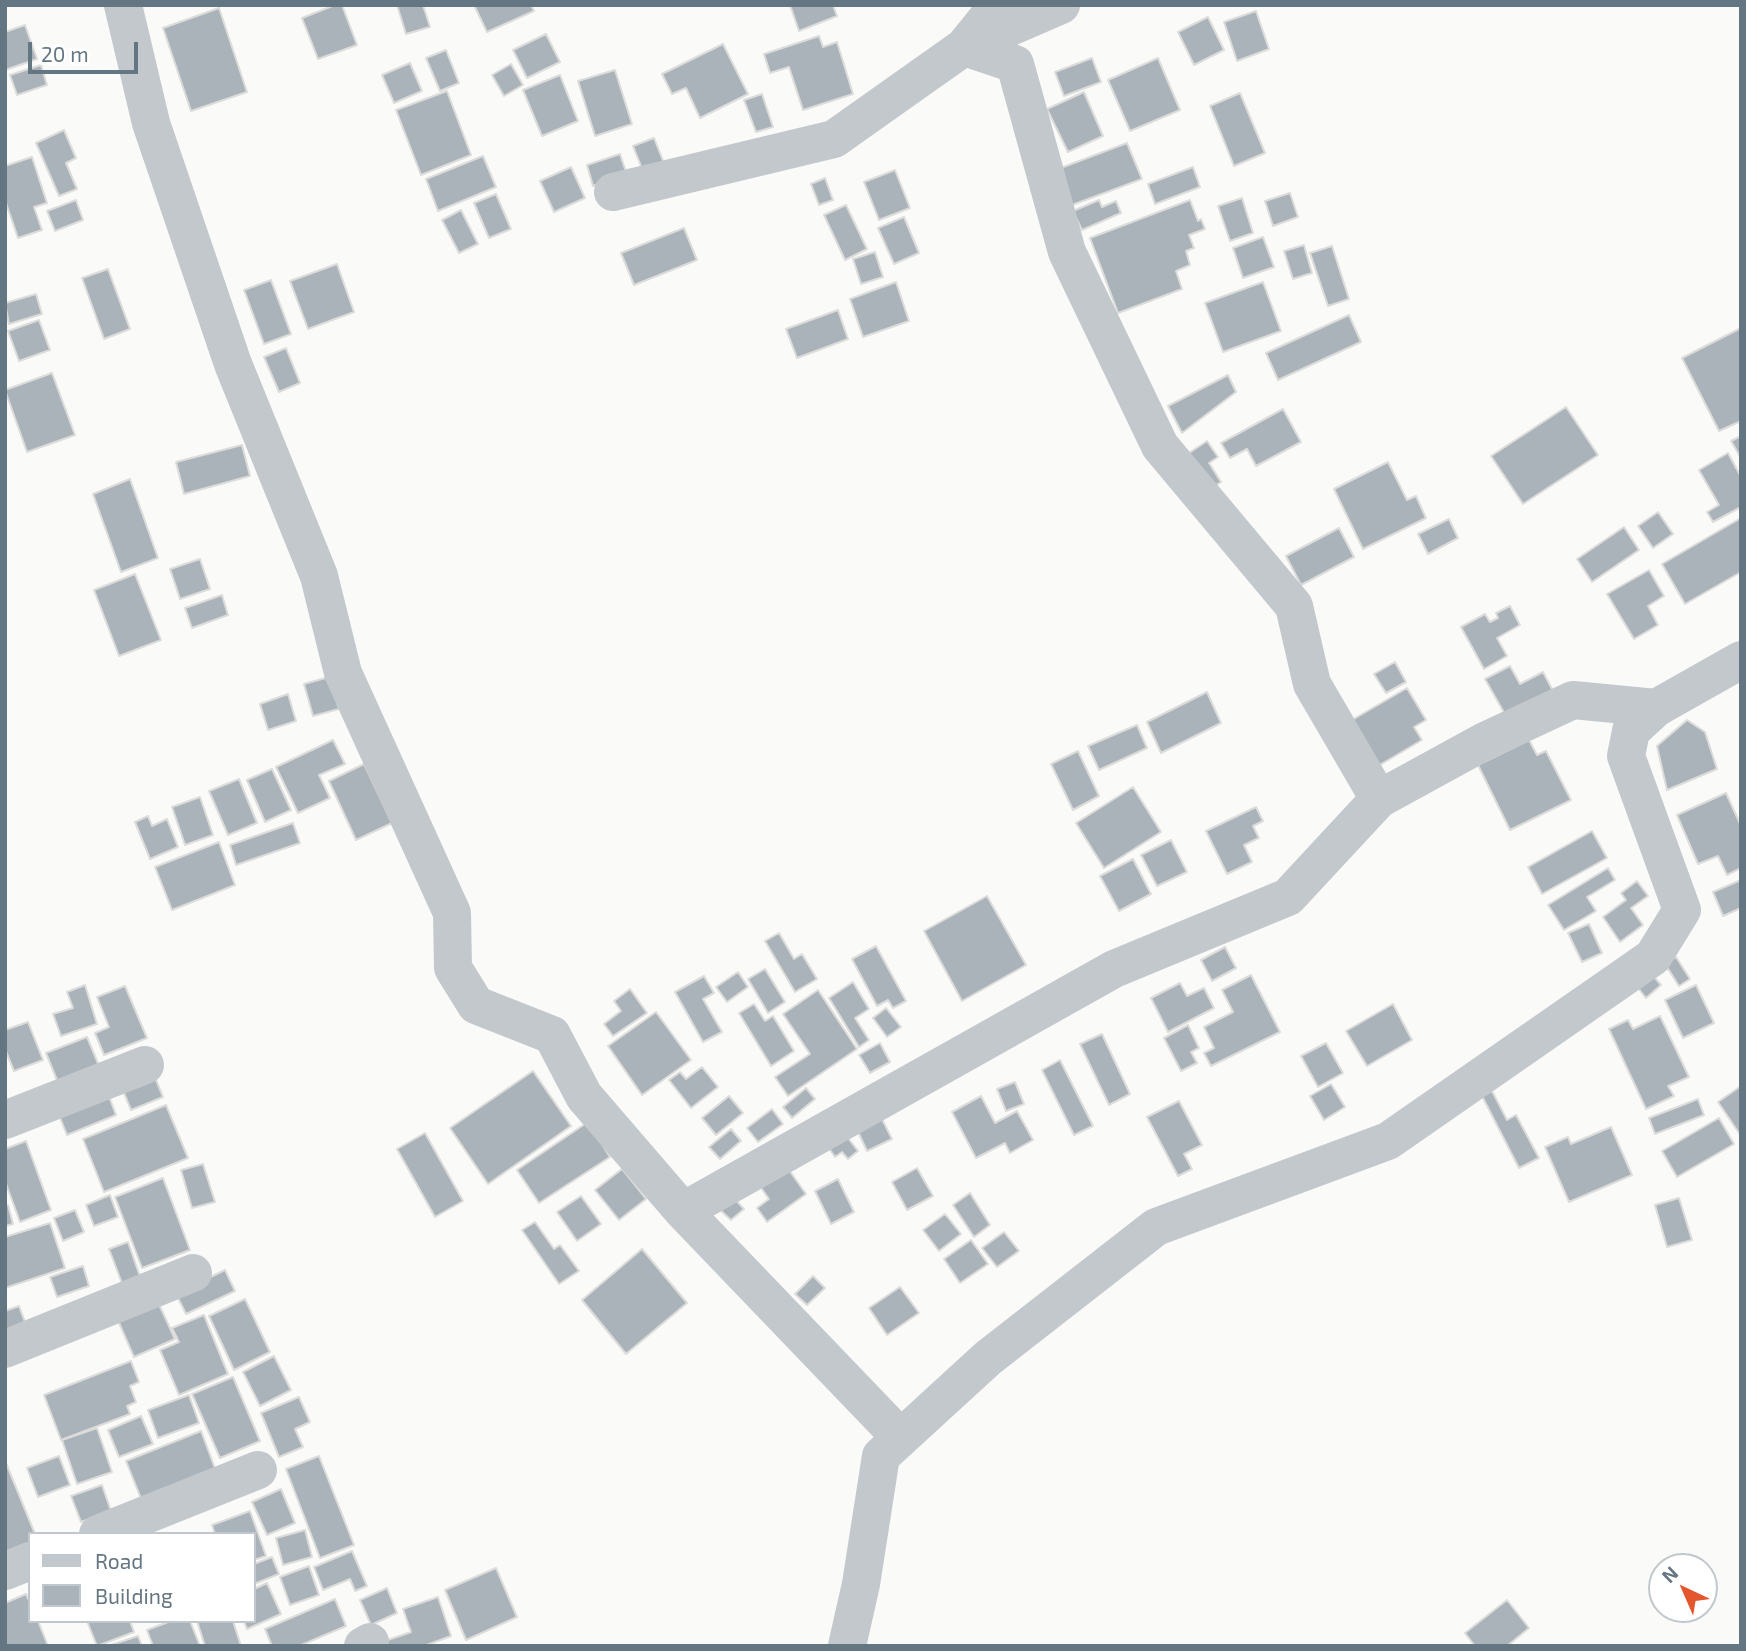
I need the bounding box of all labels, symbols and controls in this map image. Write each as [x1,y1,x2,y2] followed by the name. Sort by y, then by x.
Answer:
[32,28,142,72] scale bar
[41,41,89,66] text: 20 m
[28,1532,256,1623] legend
[95,1548,143,1573] text: Road
[1648,1553,1718,1623] north arrow
[1657,1561,1682,1587] text: N
[95,1583,173,1608] text: Building

